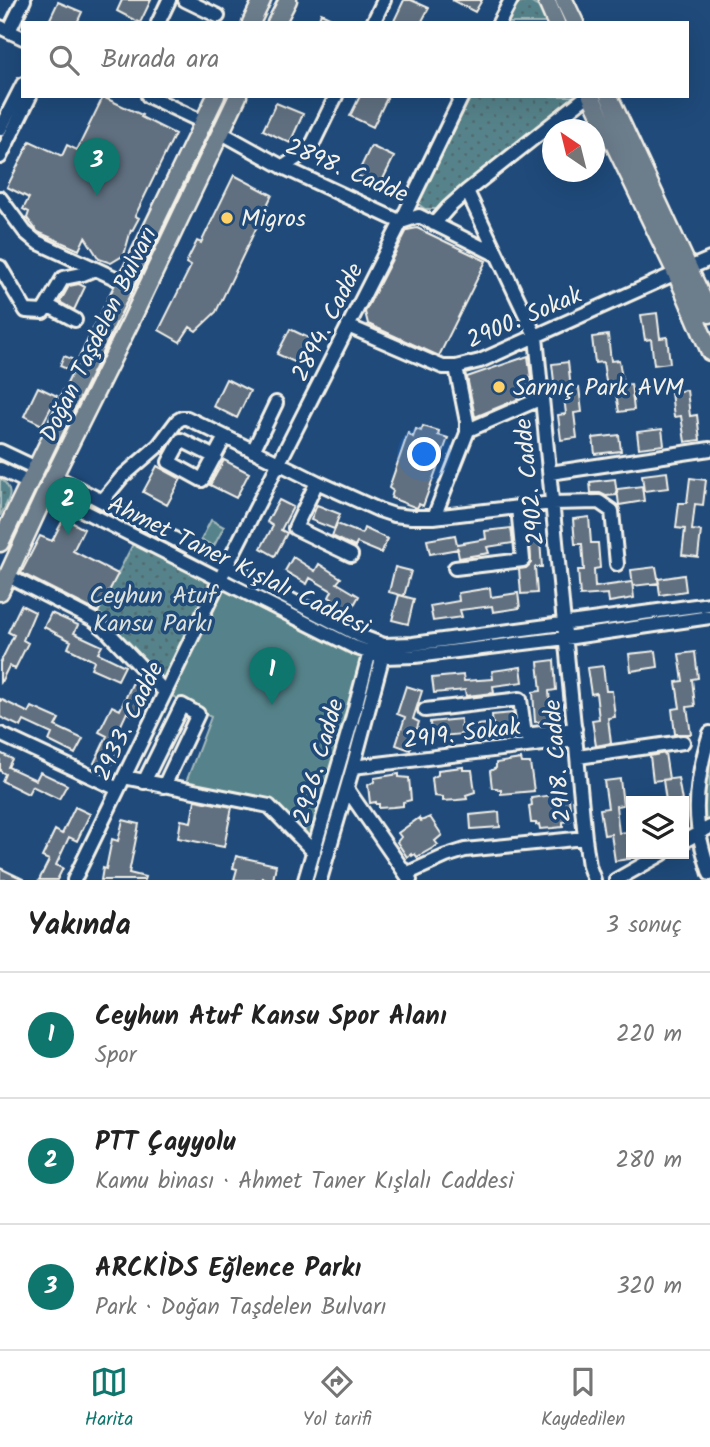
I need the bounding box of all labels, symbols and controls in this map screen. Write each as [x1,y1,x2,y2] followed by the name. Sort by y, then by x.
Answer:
[21,21,689,98] search box
[101,39,219,81] text: Burada ara
[45,41,83,79] icon: search
[542,119,605,182] north arrow
[279,128,414,215] street label: 2898. Cadde
[74,138,120,196] pin: 3
[241,200,306,239] place label: Migros
[219,210,235,226] marker: Migros
[30,220,169,449] street label: Doğan Taşdelen Bulvarı
[282,256,375,389] street label: 2894. Cadde
[461,276,589,360] street label: 2900. Sokak
[513,369,684,408] place label: Sarnıç Park AVM
[491,379,507,395] marker: Sarnıç Park AVM
[504,416,557,547] street label: 2902. Cadde
[407,437,441,471] your location
[45,477,91,535] pin: 2
[101,486,377,647] street label: Ahmet Taner Kışlalı Caddesi
[89,577,220,644] park label: Ceyhun Atuf Kansu Parkı
[249,647,295,705] pin: 1
[84,655,175,788] street label: 2933. Cadde
[283,694,356,829] street label: 2926. Cadde
[534,698,583,824] street label: 2918. Cadde
[401,708,524,761] street label: 2919. Sokak
[626,796,689,859] map controls
[626,796,689,859] button: layers
[28,902,131,950] text: Yakında
[606,908,682,944] text: 3 sonuç
[95,996,446,1038] text: Ceyhun Atuf Kansu Spor Alanı
[48,1017,54,1053] text: 1
[616,1017,682,1053] text: 220 m
[95,1038,136,1074] text: Spor
[95,1122,236,1164] text: PTT Çayyolu
[44,1143,58,1179] text: 2
[616,1143,682,1179] text: 280 m
[95,1164,514,1200] text: Kamu binası · Ahmet Taner Kışlalı Caddesi
[95,1248,361,1290] text: ARCKİDS Eğlence Parkı
[45,1269,57,1305] text: 3
[616,1269,682,1305] text: 320 m
[95,1290,387,1326] text: Park · Doğan Taşdelen Bulvarı
[85,1363,133,1435] tab: Harita
[303,1363,372,1435] tab: Yol tarifi
[541,1363,625,1435] tab: Kaydedilen

